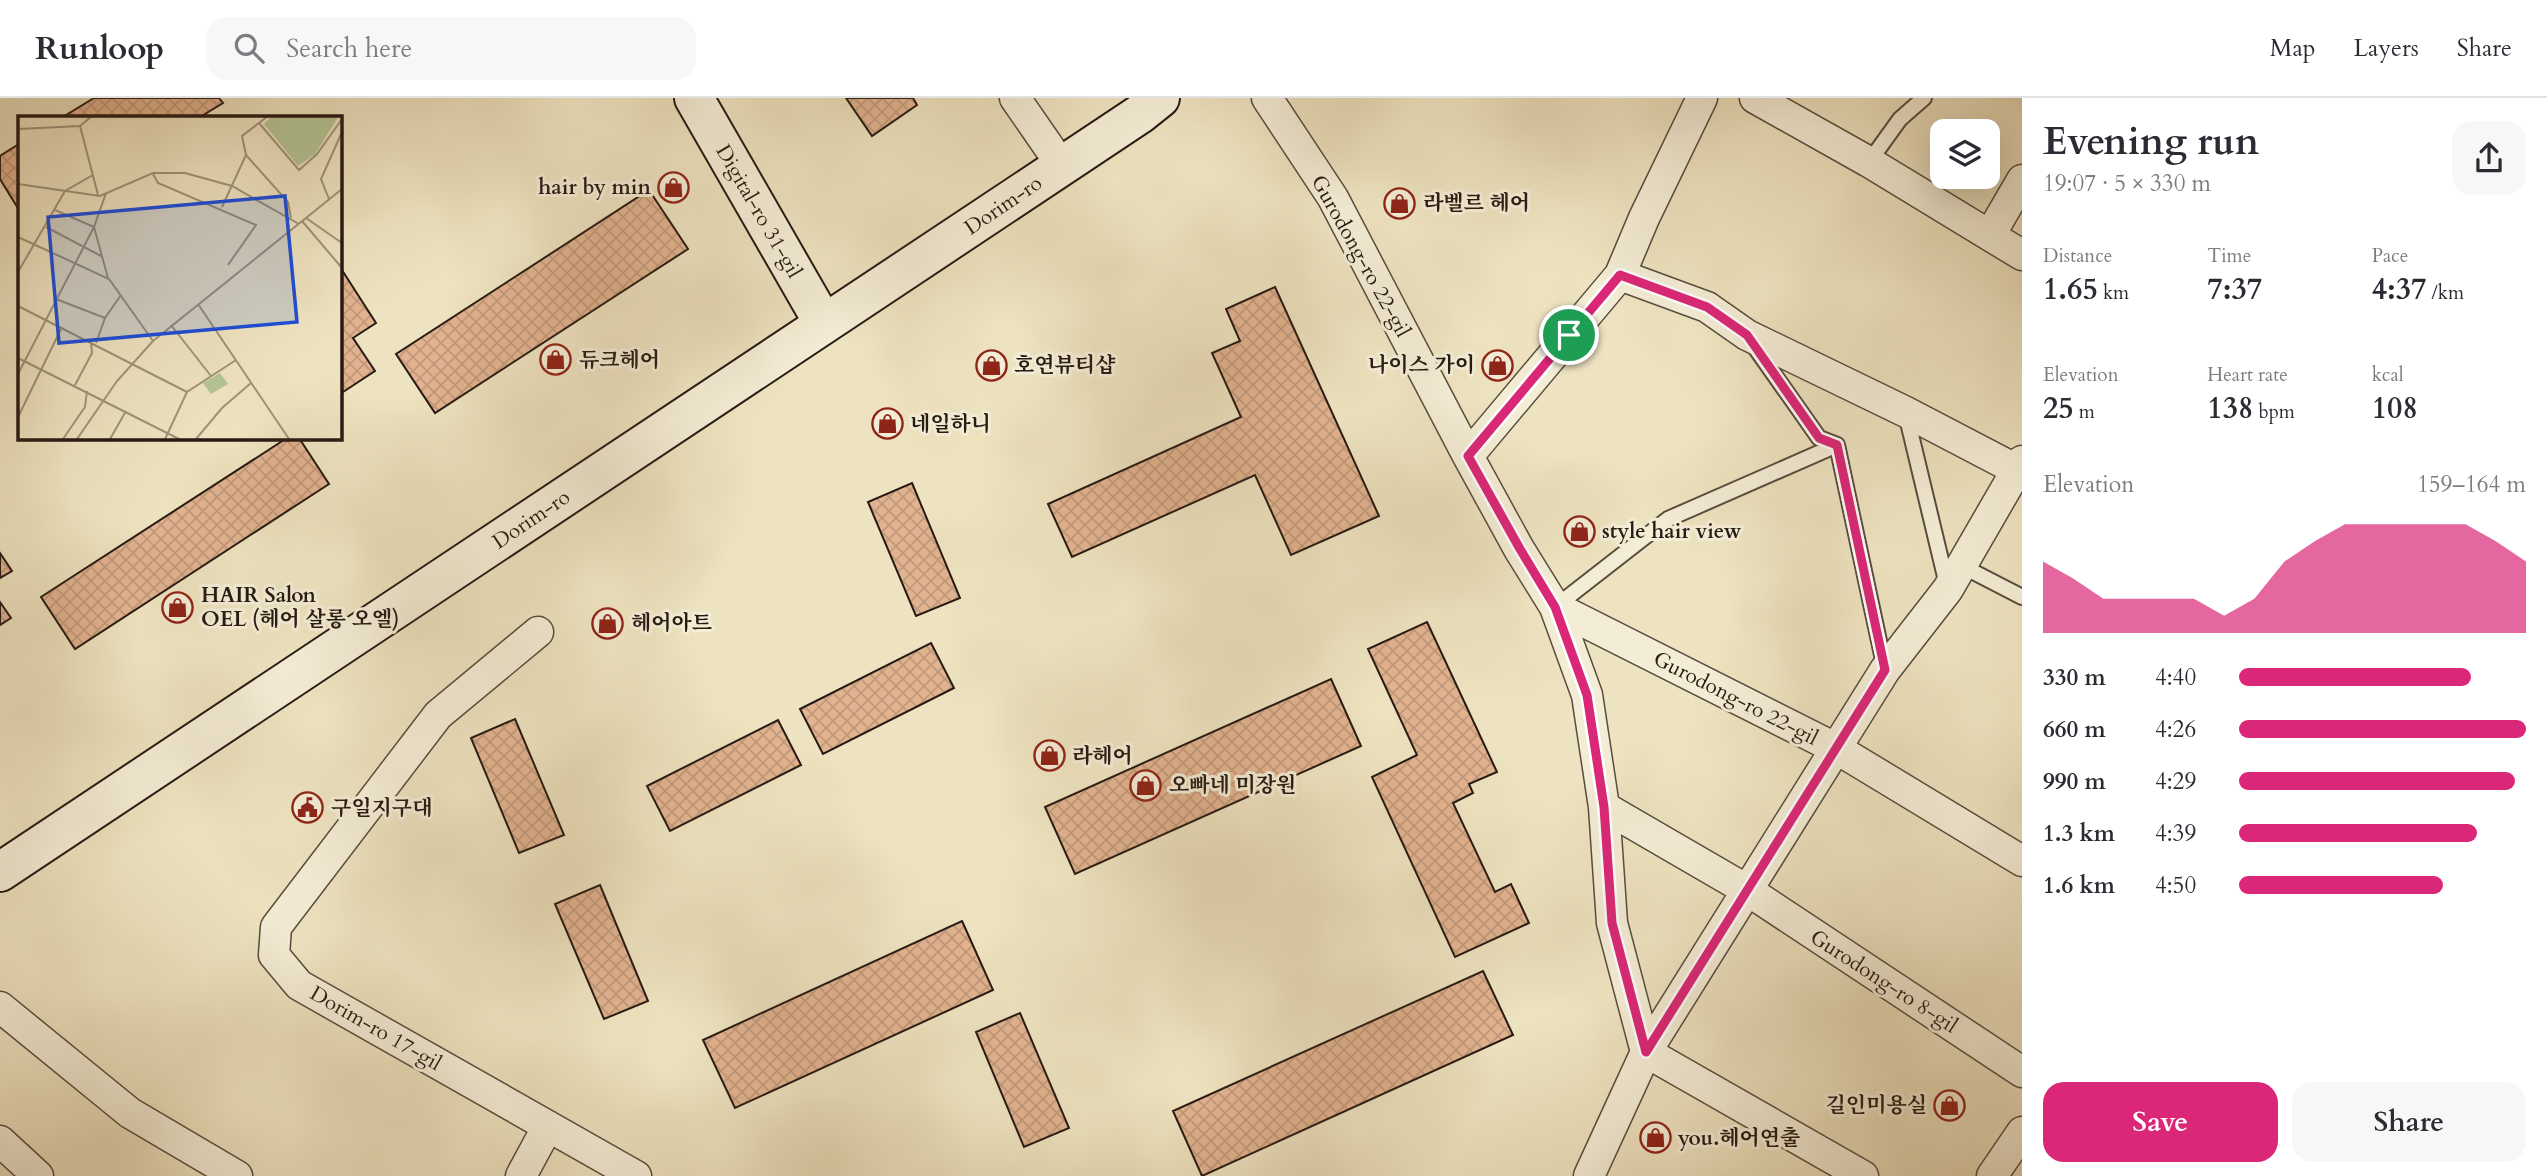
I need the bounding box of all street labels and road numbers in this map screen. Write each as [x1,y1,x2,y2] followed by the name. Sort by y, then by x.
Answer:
[709,139,809,283] street label: Digital-ro 31-gil
[959,169,1048,242] street label: Dorim-ro
[1304,170,1417,343] street label: Gurodong-ro 22-gil
[487,483,576,556] street label: Dorim-ro
[1648,644,1823,753] street label: Gurodong-ro 22-gil
[1804,923,1963,1040] street label: Gurodong-ro 8-gil
[305,979,447,1078] street label: Dorim-ro 17-gil

